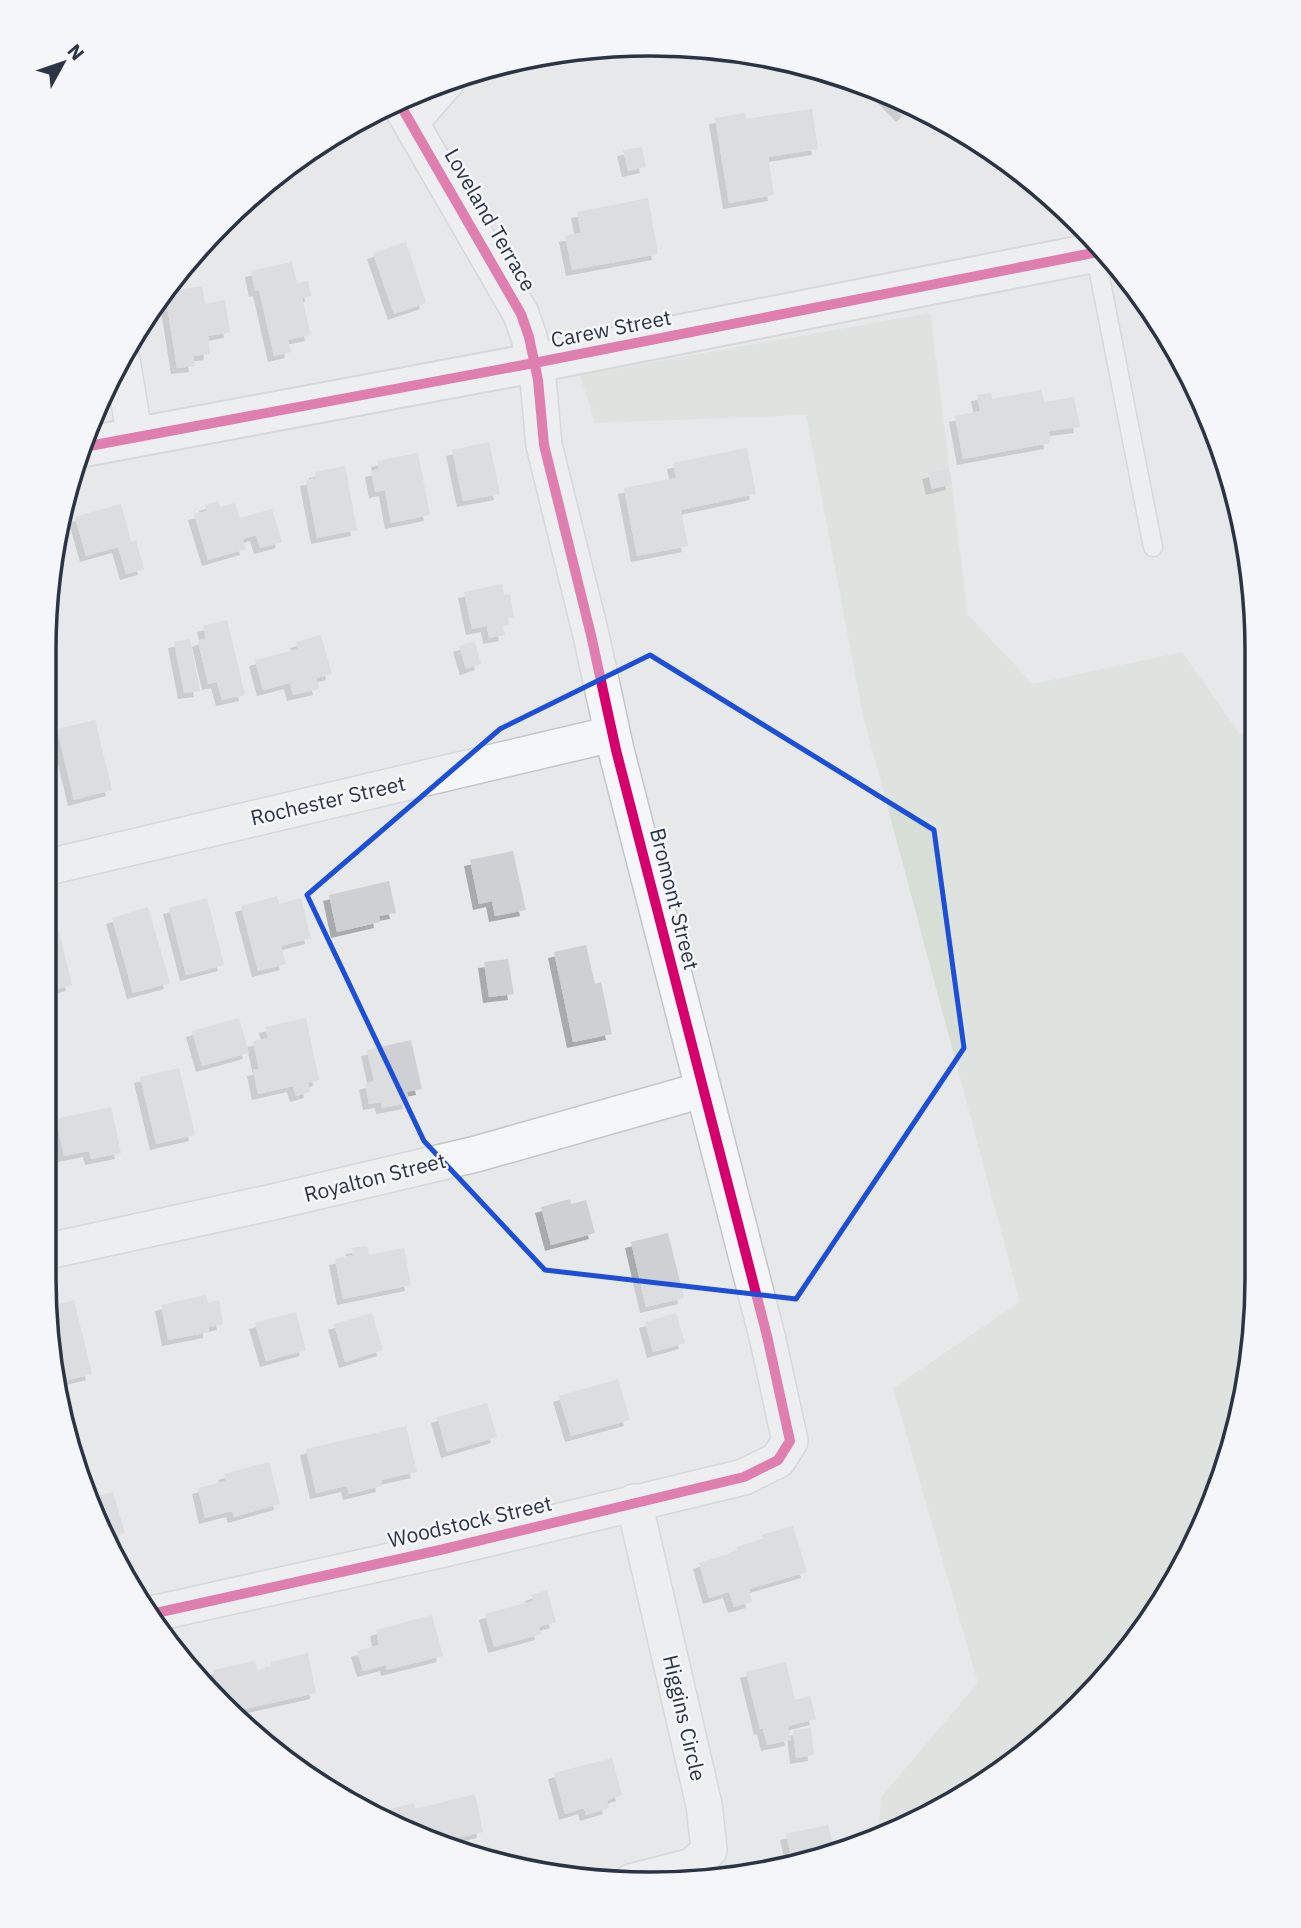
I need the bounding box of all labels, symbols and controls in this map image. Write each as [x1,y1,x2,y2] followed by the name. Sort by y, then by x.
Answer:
[28,28,98,98] north arrow
[62,39,90,65] text: N
[439,143,543,296] street label: Loveland Terrace
[548,303,673,353] street label: Carew Street
[248,769,408,831] street label: Rochester Street
[644,825,706,973] street label: Bromont Street
[301,1146,449,1208] street label: Royalton Street
[385,1489,554,1553] street label: Woodstock Street
[657,1652,713,1783] street label: Higgins Circle

